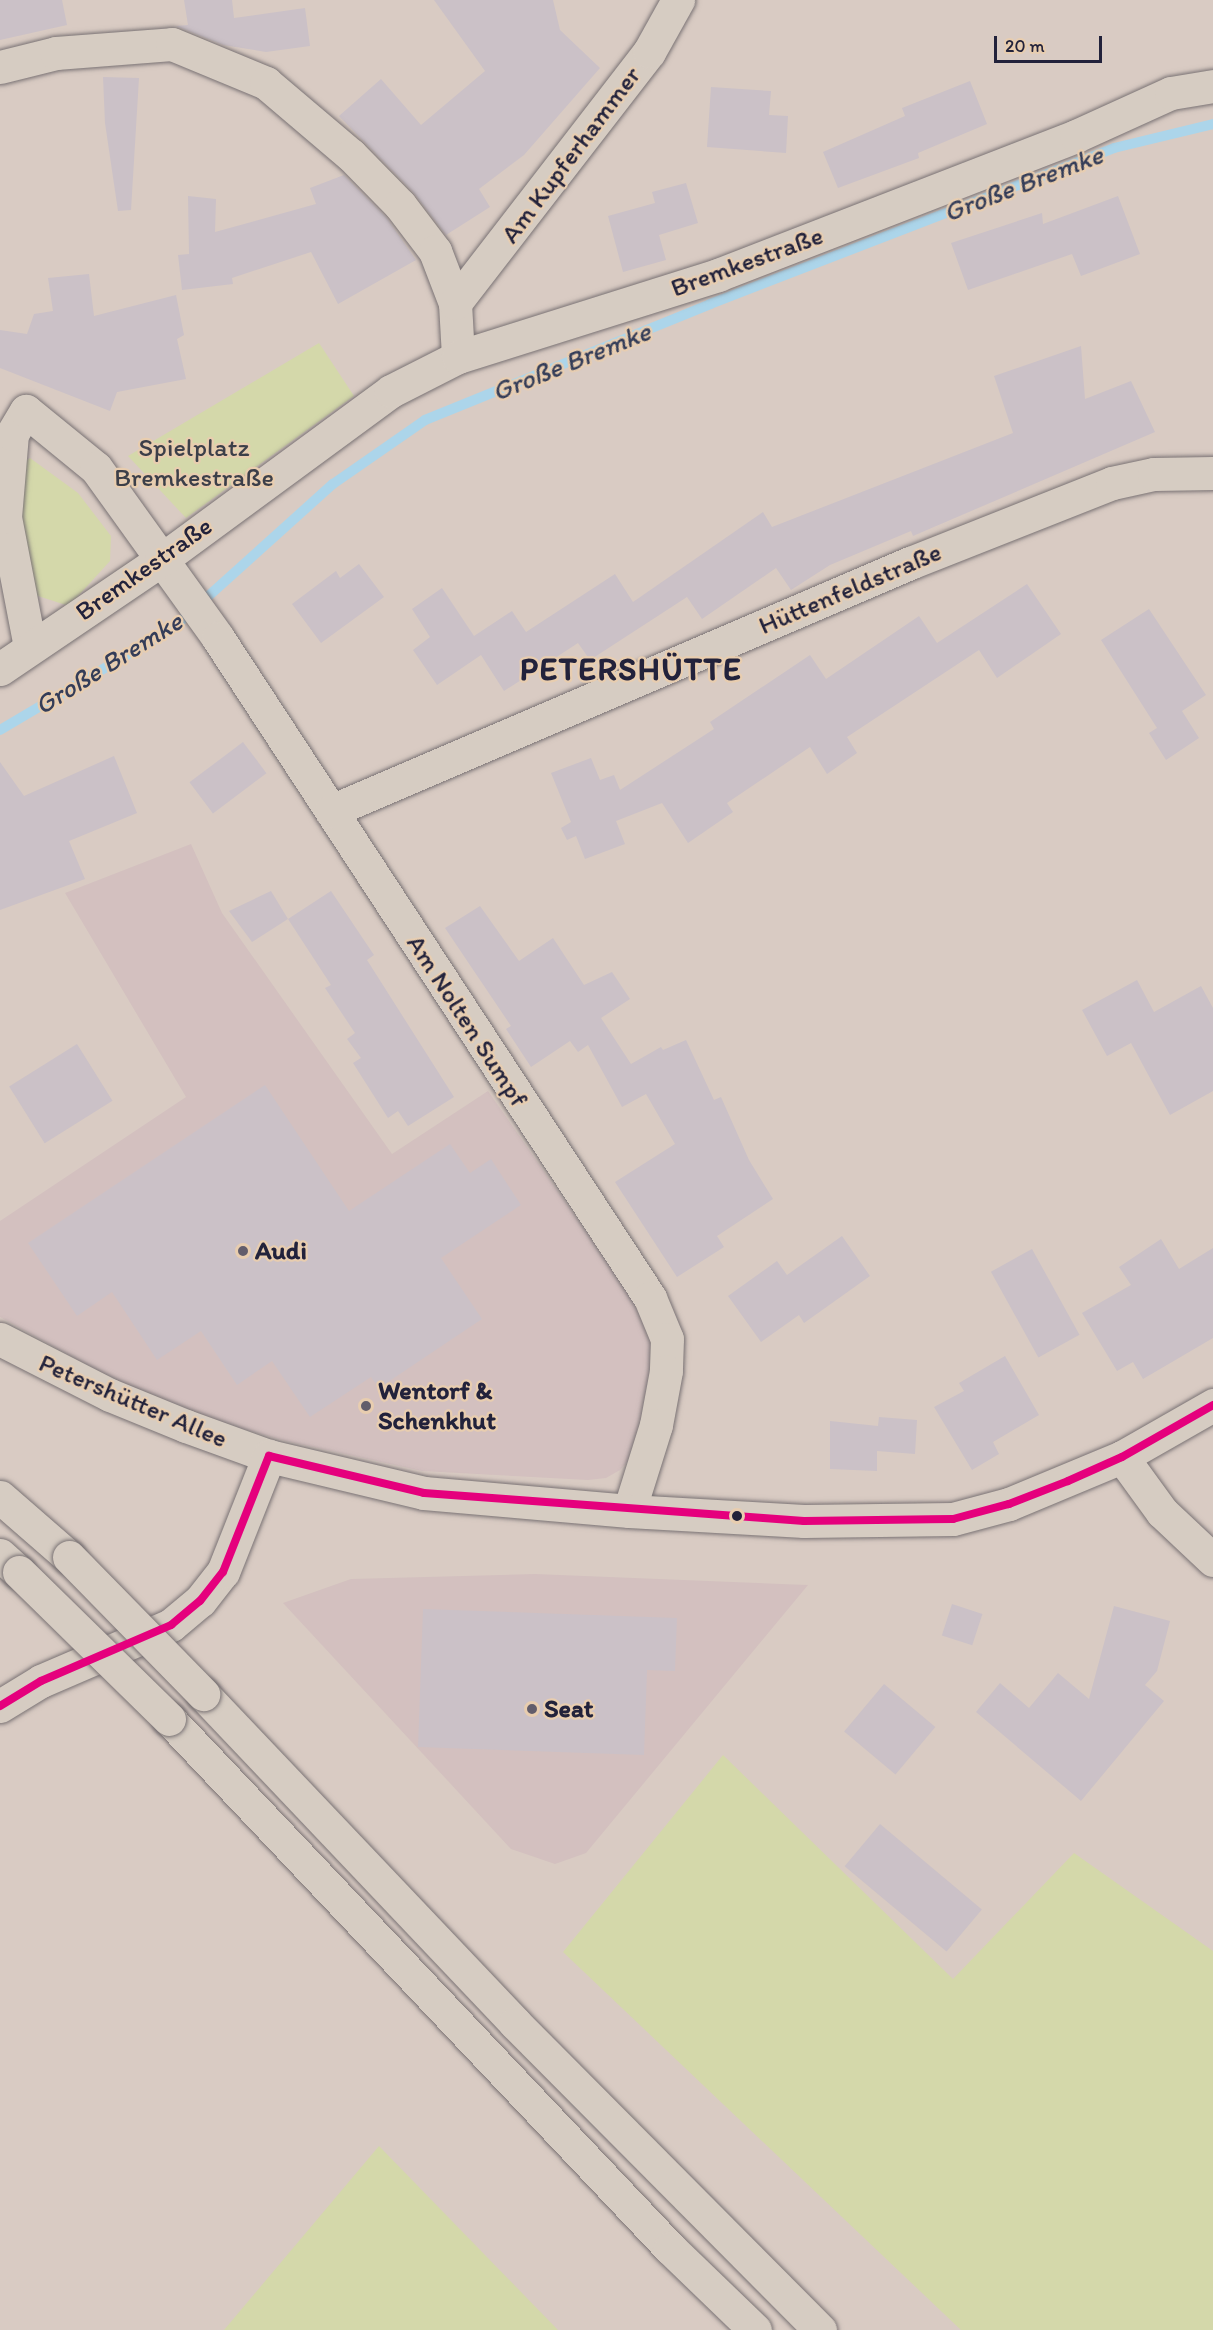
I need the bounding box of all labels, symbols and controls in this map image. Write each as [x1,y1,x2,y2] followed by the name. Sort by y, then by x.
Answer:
[997,24,1105,62] scale bar
[1005,35,1045,57] text: 20 m
[494,60,648,250] street label: Am Kupferhammer
[939,138,1107,228] water label: Große Bremke
[667,220,827,304] street label: Bremkestraße
[487,314,655,408] water label: Große Bremke
[114,432,274,494] park label: Spielplatz Bremkestraße
[70,510,218,628] street label: Bremkestraße
[754,536,946,642] street label: Hüttenfeldstraße
[28,605,188,721] water label: Große Bremke
[520,650,742,688] district label: PETERSHÜTTE
[400,929,534,1113] street label: Am Nolten Sumpf
[255,1235,307,1267] place label: Audi
[236,1244,250,1258] marker: Audi
[34,1347,232,1455] street label: Petershütter Allee
[378,1375,496,1436] place label: Wentorf & Schenkhut
[359,1399,373,1413] marker: Wentorf & Schenkhut
[731,1510,743,1522] unlabelled marker
[544,1693,594,1725] place label: Seat
[525,1702,539,1716] marker: Seat

